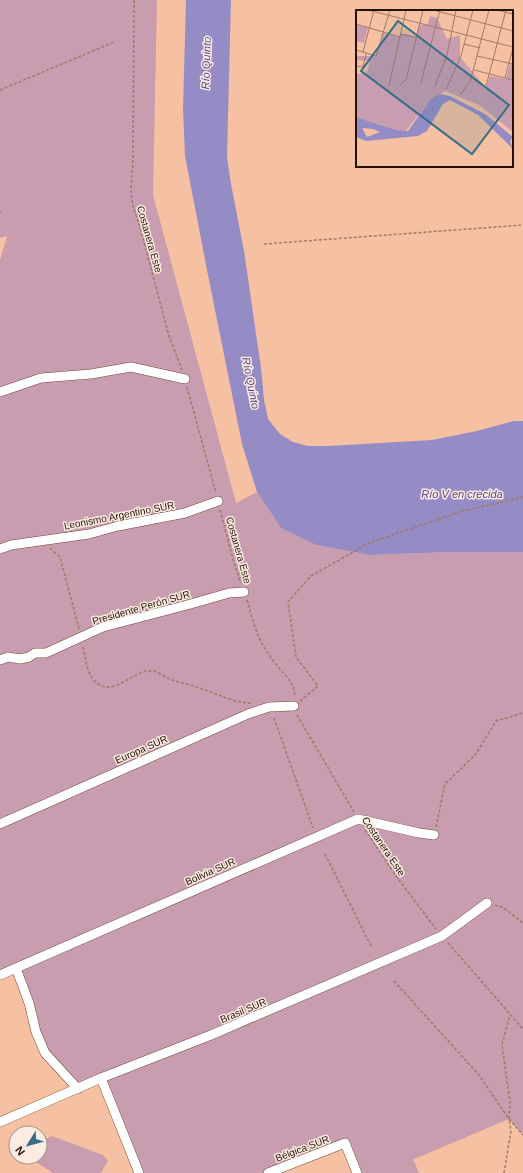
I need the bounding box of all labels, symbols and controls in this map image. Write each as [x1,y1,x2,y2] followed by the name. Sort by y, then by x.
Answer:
[356,10,513,167] inset map
[199,37,213,89] water label: Río Quinto
[135,204,164,274] street label: Costanera Este
[240,356,262,410] water label: Río Quinto
[421,488,503,500] water label: Río V en crecida
[63,499,175,532] street label: Leonismo Argentino SUR
[224,515,253,585] street label: Costanera Este
[91,588,191,627] street label: Presidente Perón SUR
[113,733,169,766] street label: Europa SUR
[360,815,408,878] street label: Costanera Este
[184,856,237,887] street label: Bolivia SUR
[219,996,268,1025] street label: Brasil SUR
[8,1125,48,1165] north arrow
[274,1133,331,1164] street label: Bélgica SUR
[13,1144,27,1158] text: N

